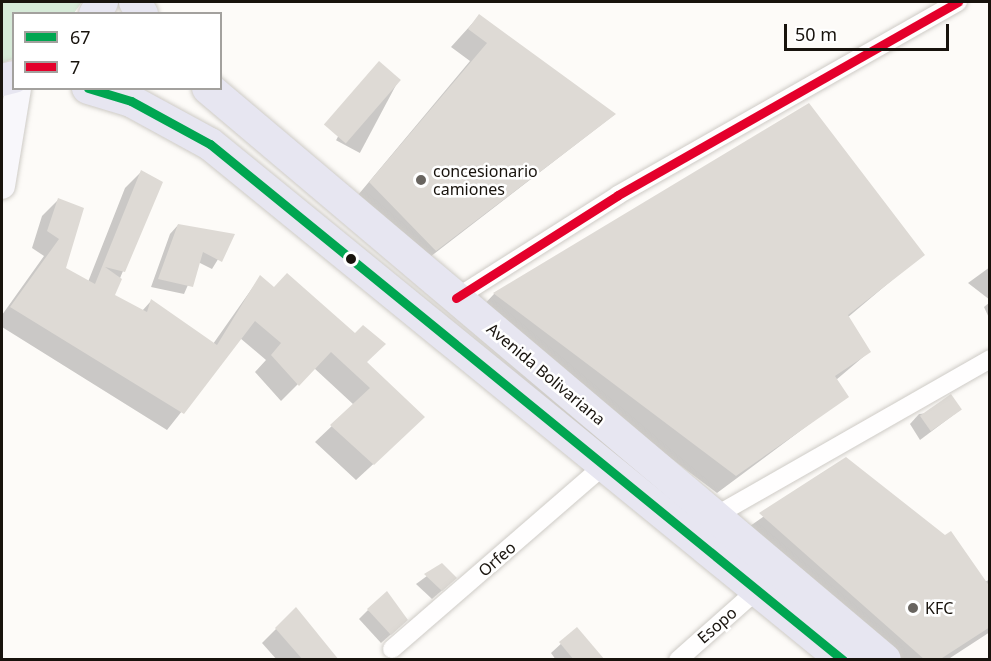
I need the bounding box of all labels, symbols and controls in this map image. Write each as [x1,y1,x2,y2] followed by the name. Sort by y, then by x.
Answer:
[12,12,222,90] legend
[787,12,952,50] scale bar
[795,22,837,46] text: 50 m
[70,25,91,49] text: 67
[70,55,80,79] text: 7
[433,161,538,199] place label: concesionario camiones
[414,173,428,187] marker: concesionario camiones
[345,253,357,265] unlabelled marker
[483,319,609,429] street label: Avenida Bolivariana
[474,538,520,580] street label: Orfeo
[925,598,953,618] place label: KFC
[906,601,920,615] marker: KFC
[693,603,741,647] street label: Esopo

